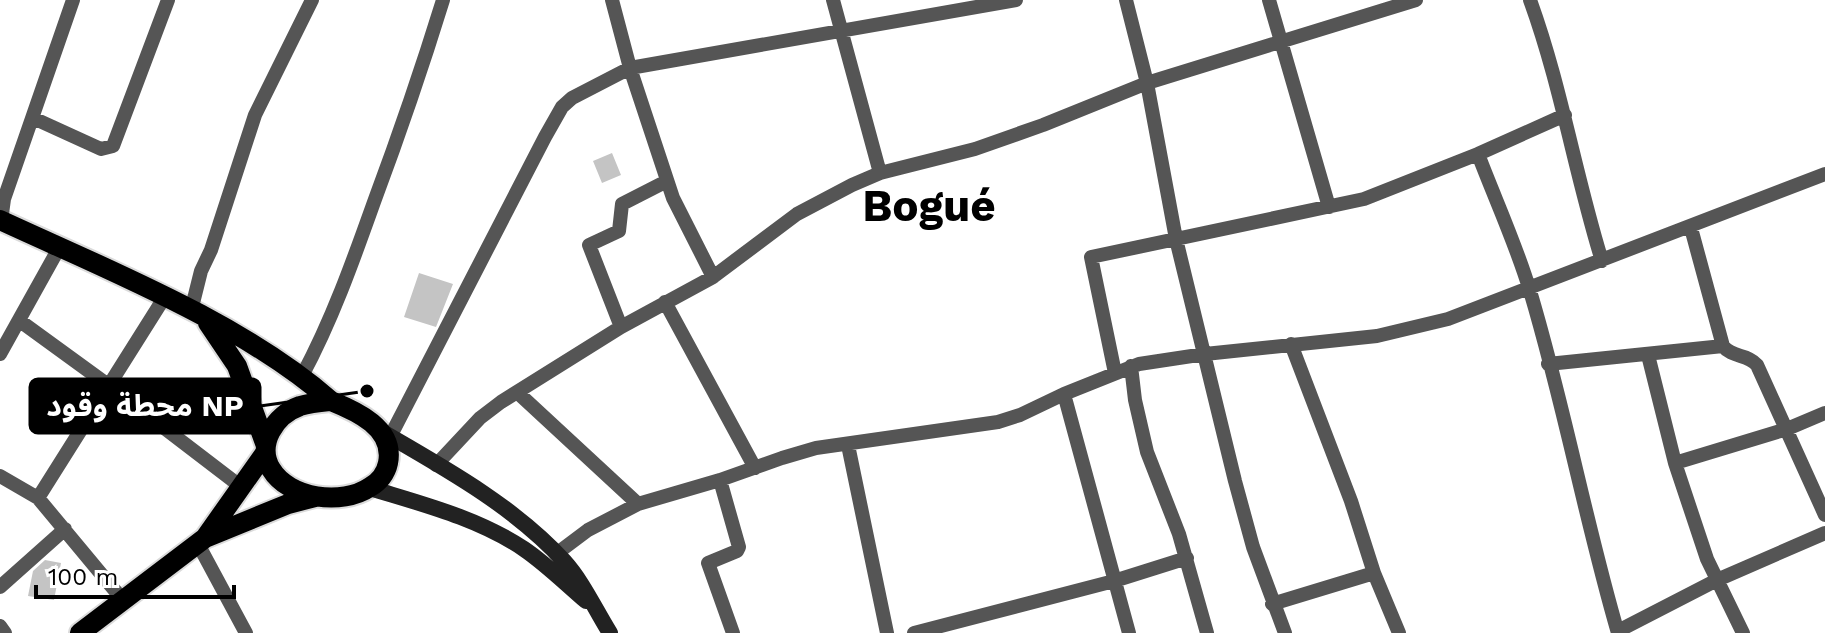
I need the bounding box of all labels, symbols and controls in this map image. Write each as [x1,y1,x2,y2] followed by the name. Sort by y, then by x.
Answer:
[862,180,996,232] district label: Bogué
[30,379,260,433] callout: محطة وقود NP
[46,388,244,423] text: محطة وقود NP
[36,549,234,599] scale bar
[48,563,118,591] text: 100 m

